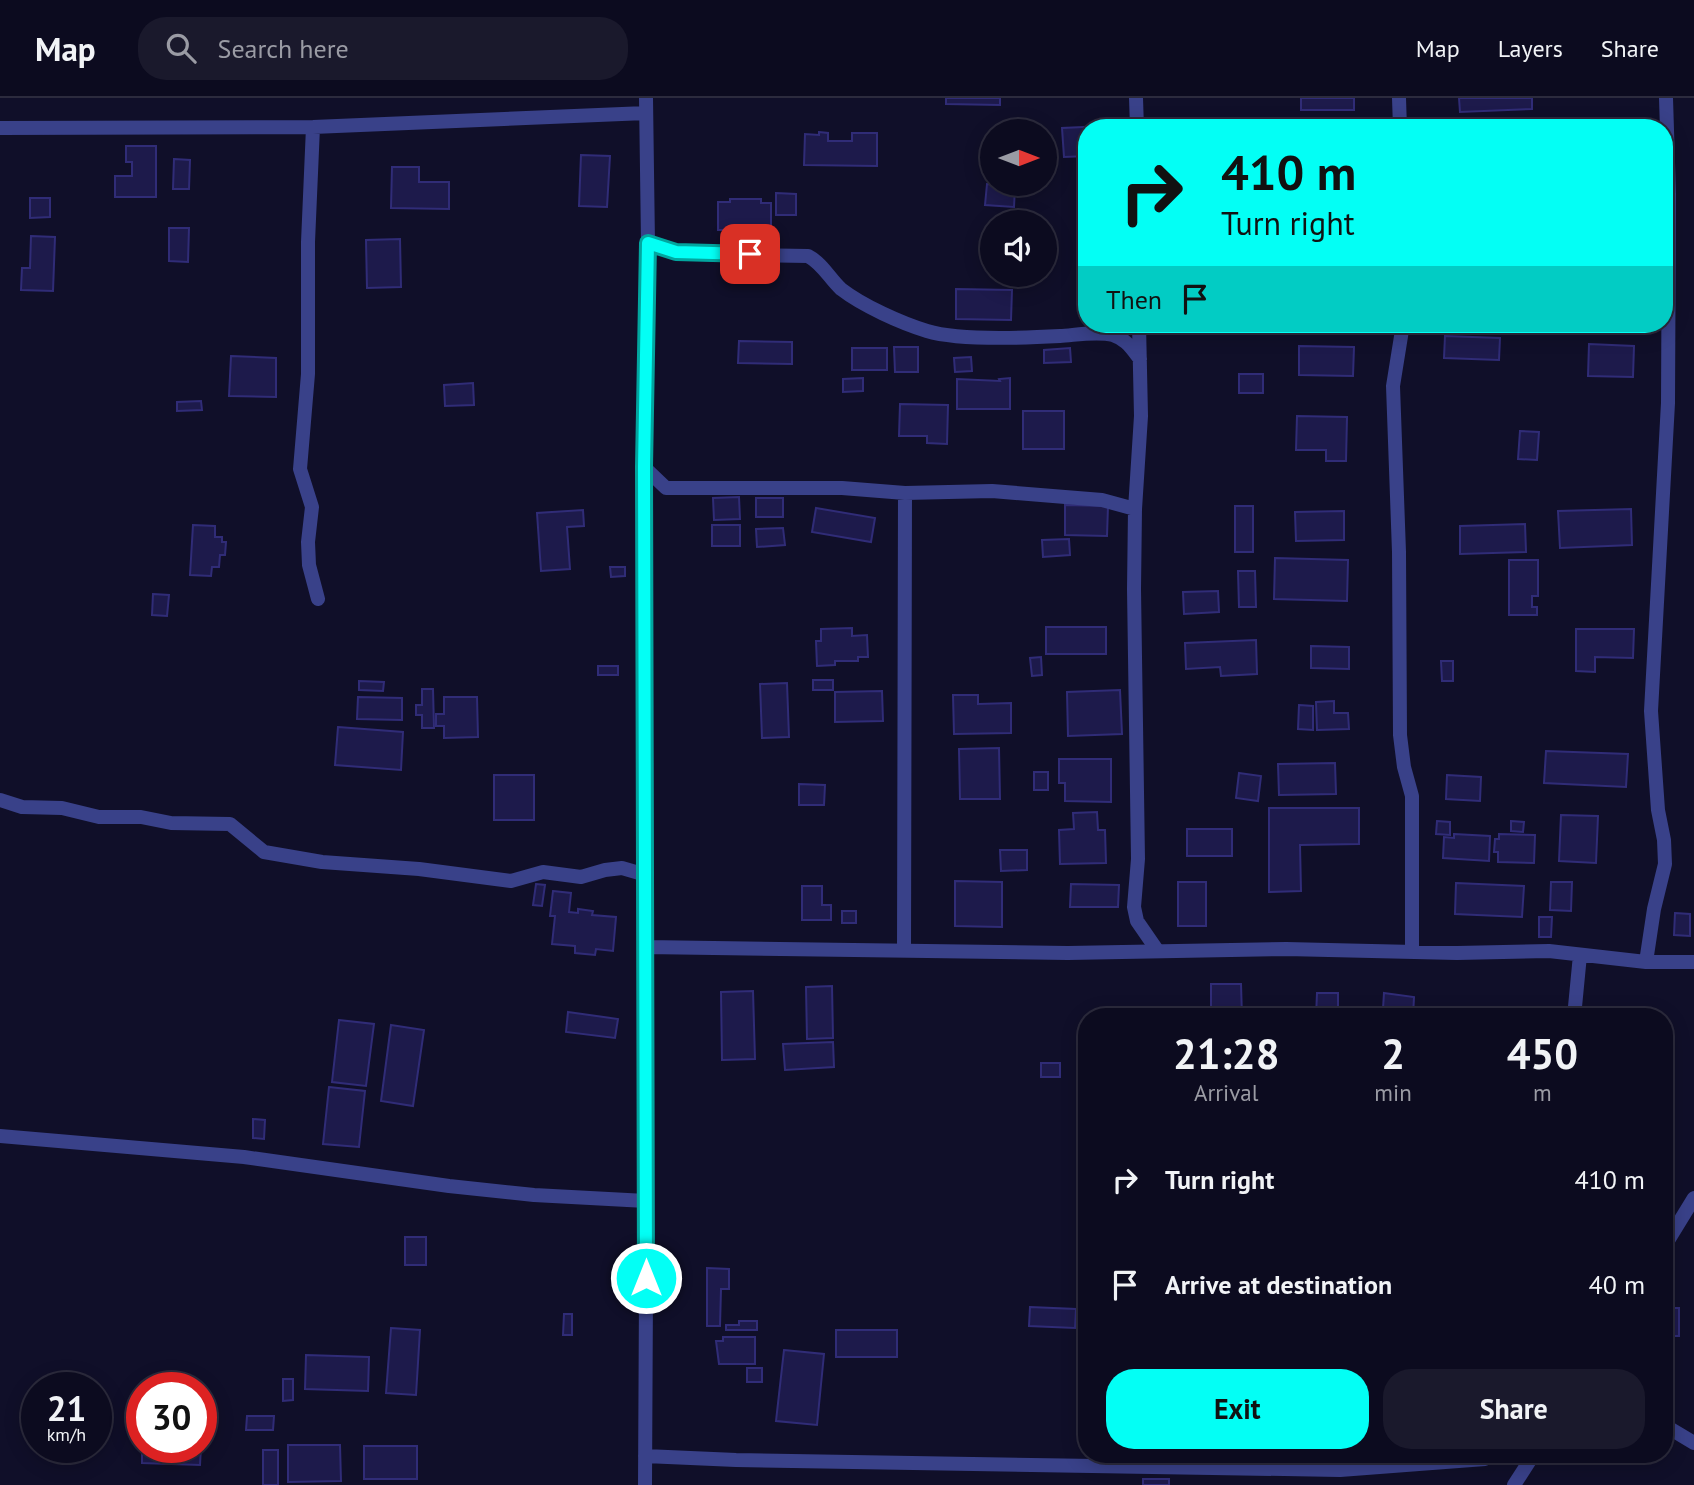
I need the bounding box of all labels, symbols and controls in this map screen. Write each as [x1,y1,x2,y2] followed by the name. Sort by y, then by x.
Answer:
[138,17,628,80] search box
[35,27,96,70] text: Map
[162,29,200,67] icon: search
[218,32,349,65] text: Search here
[1416,33,1460,64] text: Map
[1498,33,1563,64] text: Layers
[1601,33,1659,64] text: Share
[980,119,1057,196] north arrow
[980,119,1057,287] map controls
[1221,140,1356,204] text: 410 m
[1106,147,1197,238] icon: right
[1221,202,1355,244] text: Turn right
[980,210,1057,287] button: sound
[720,224,780,284] pin
[731,235,769,273] icon: arrive
[1176,280,1214,318] icon: arrive
[1106,283,1162,316] text: Then
[1173,1026,1279,1081] text: 21:28
[1381,1026,1405,1081] text: 2
[1507,1026,1578,1081] text: 450
[1194,1078,1258,1107] text: Arrival
[1374,1078,1412,1107] text: min
[1533,1078,1552,1107] text: m
[1106,1161,1144,1199] icon: right
[1165,1163,1274,1196] text: Turn right
[1574,1163,1645,1196] text: 410 m
[609,1241,683,1315] position arrow
[1106,1266,1144,1304] icon: arrive
[1165,1268,1392,1301] text: Arrive at destination
[1589,1268,1645,1301] text: 40 m
[1106,1369,1369,1449] button: Exit
[1383,1369,1645,1449] button: Share
[126,1372,217,1463] speed limit sign: 30
[47,1385,86,1431] text: 21
[47,1423,86,1446] text: km/h

